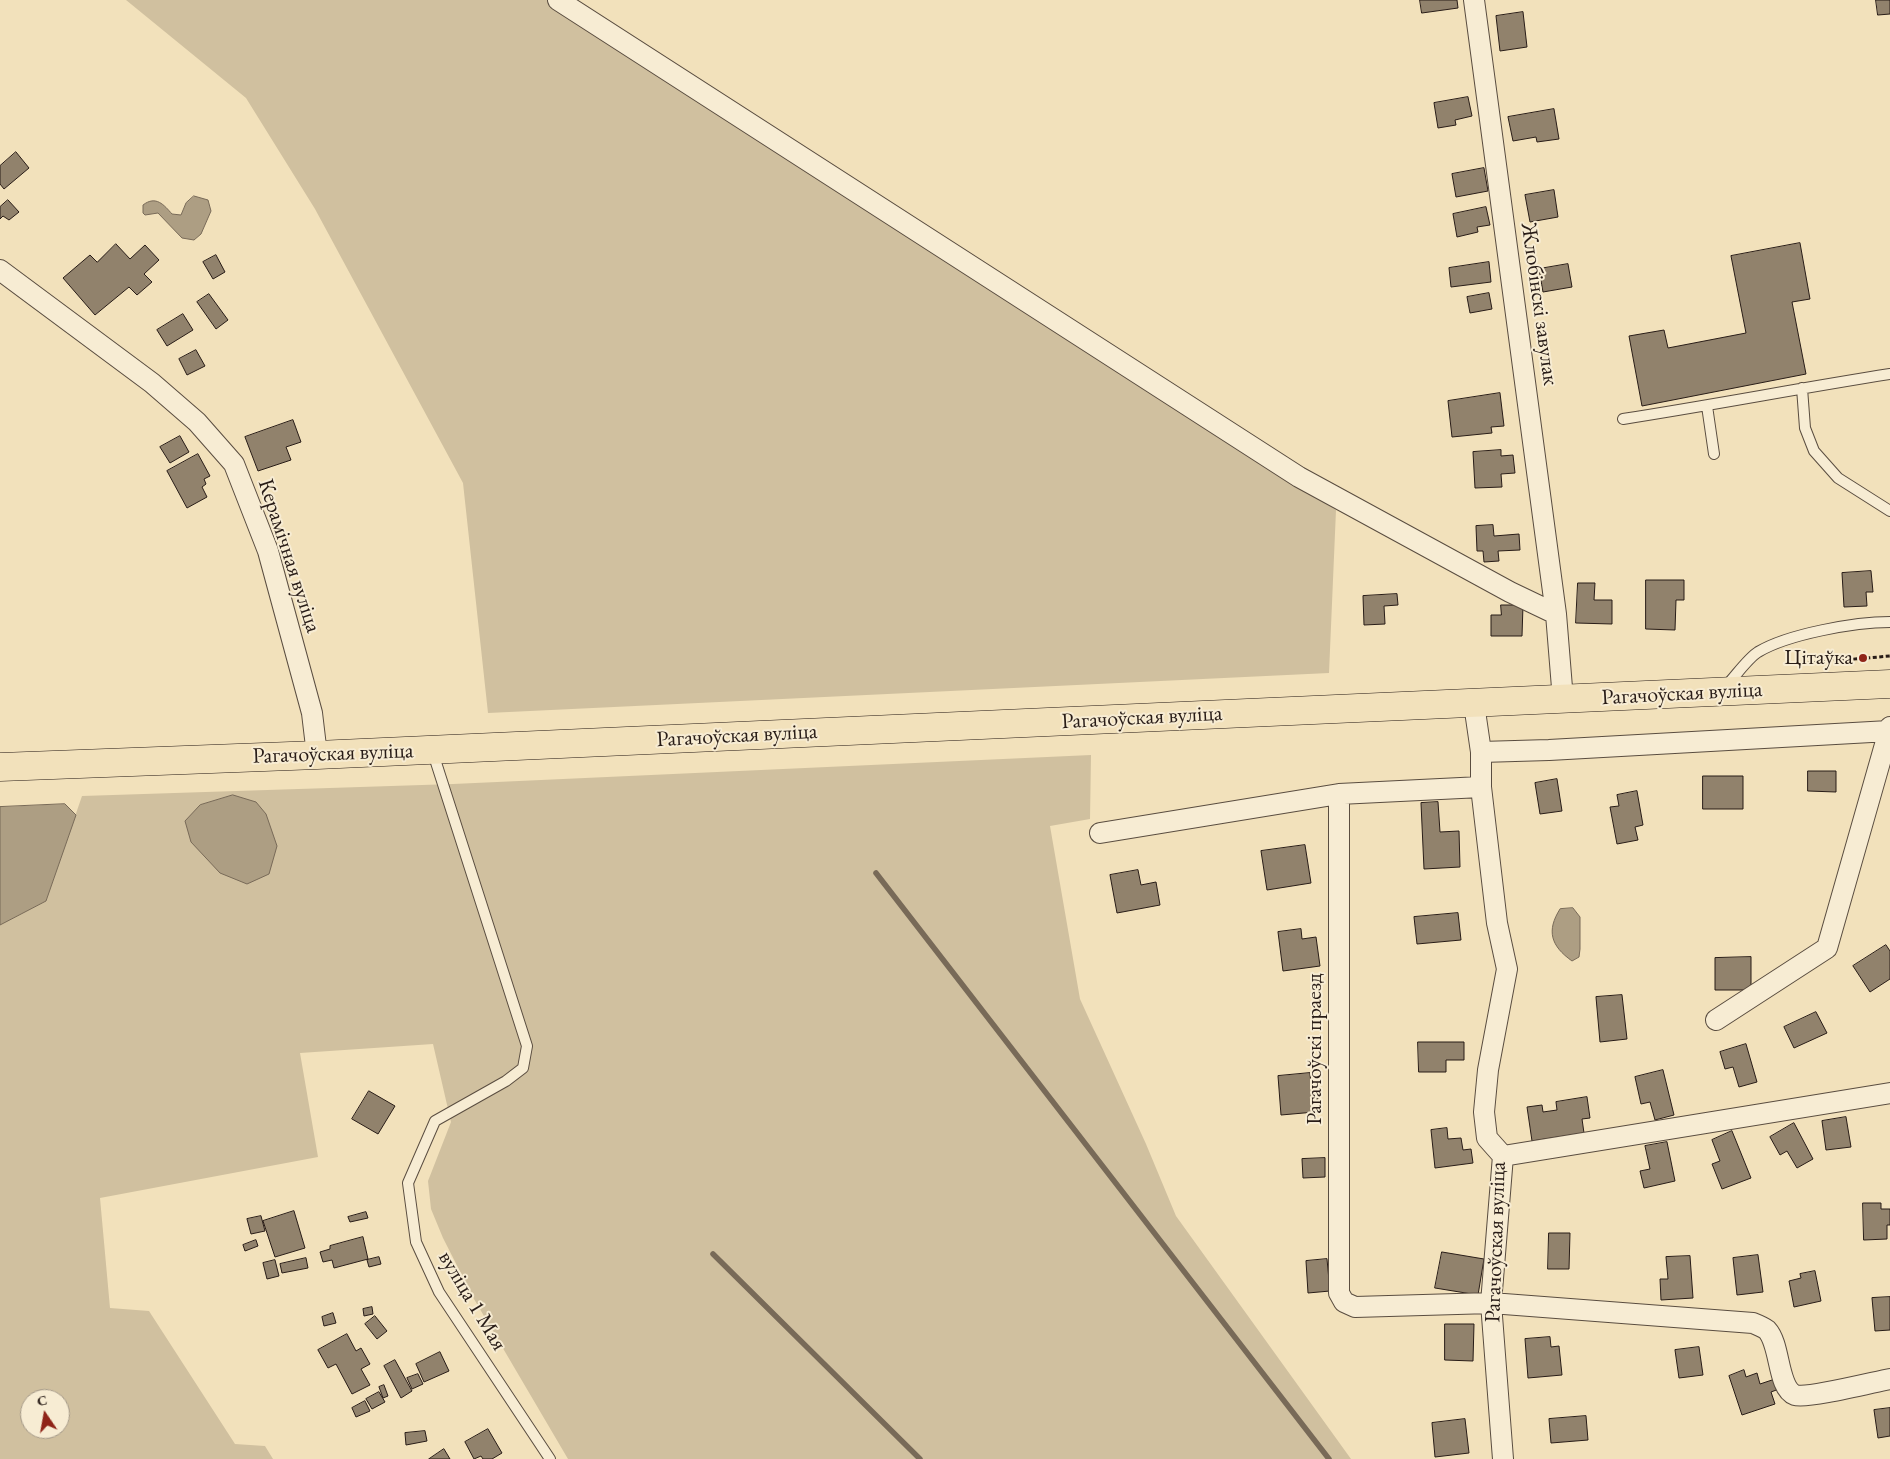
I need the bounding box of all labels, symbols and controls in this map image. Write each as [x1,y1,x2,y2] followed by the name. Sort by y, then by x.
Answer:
[1514,221,1564,387] street label: Жлобінскі завулак
[252,476,326,636] street label: Керамічная вуліца
[1784,645,1853,671] place label: Цітаўка
[1857,652,1869,664] marker: Цітаўка
[1601,677,1763,711] street label: Рагачоўская вуліца
[1061,701,1223,735] street label: Рагачоўская вуліца
[656,719,818,753] street label: Рагачоўская вуліца
[252,738,414,770] street label: Рагачоўская вуліца
[1302,973,1328,1125] street label: Рагачоўскі праезд
[1480,1161,1512,1323] street label: Рагачоўская вуліца
[432,1246,512,1356] street label: вуліца 1 Мая
[20,1389,70,1439] north arrow
[35,1390,49,1410] text: С

